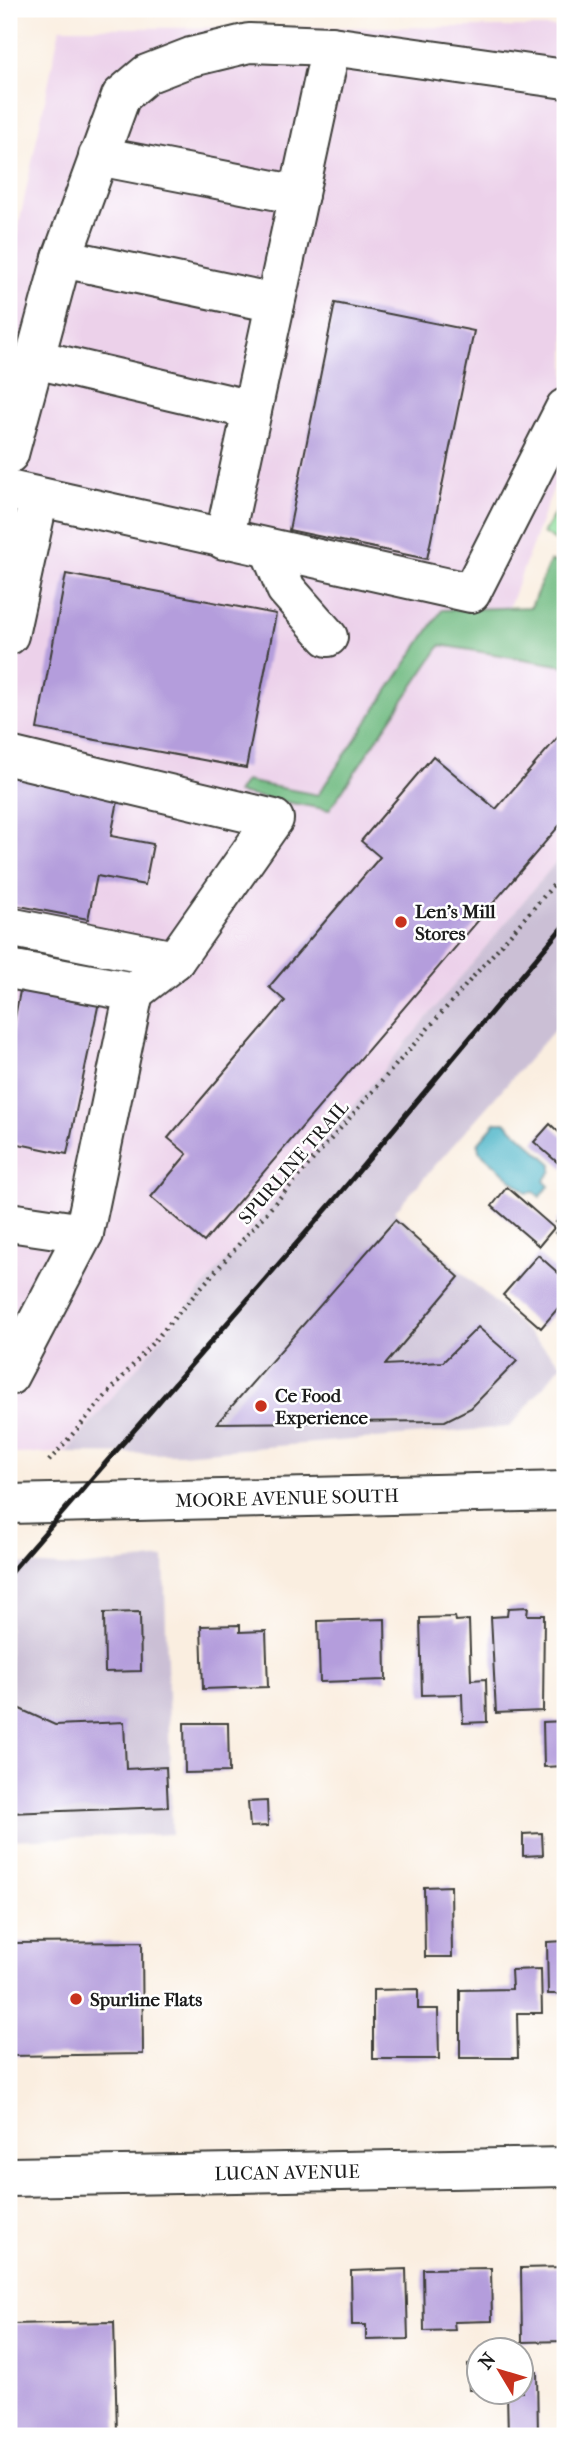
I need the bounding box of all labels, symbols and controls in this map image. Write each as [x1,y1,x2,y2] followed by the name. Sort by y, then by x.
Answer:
[415,901,496,945] place label: Len's Mill Stores
[393,914,409,930] marker: Len's Mill Stores
[234,1096,354,1229] street label: SPURLINE TRAIL
[275,1385,368,1429] place label: Ce Food Experience
[253,1398,269,1414] marker: Ce Food Experience
[175,1485,399,1512] street label: MOORE AVENUE SOUTH
[90,1989,202,2011] place label: Spurline Flats
[68,1991,84,2007] marker: Spurline Flats
[214,2161,360,2185] street label: LUCAN AVENUE
[466,2336,536,2406] north arrow
[474,2348,501,2374] text: N

